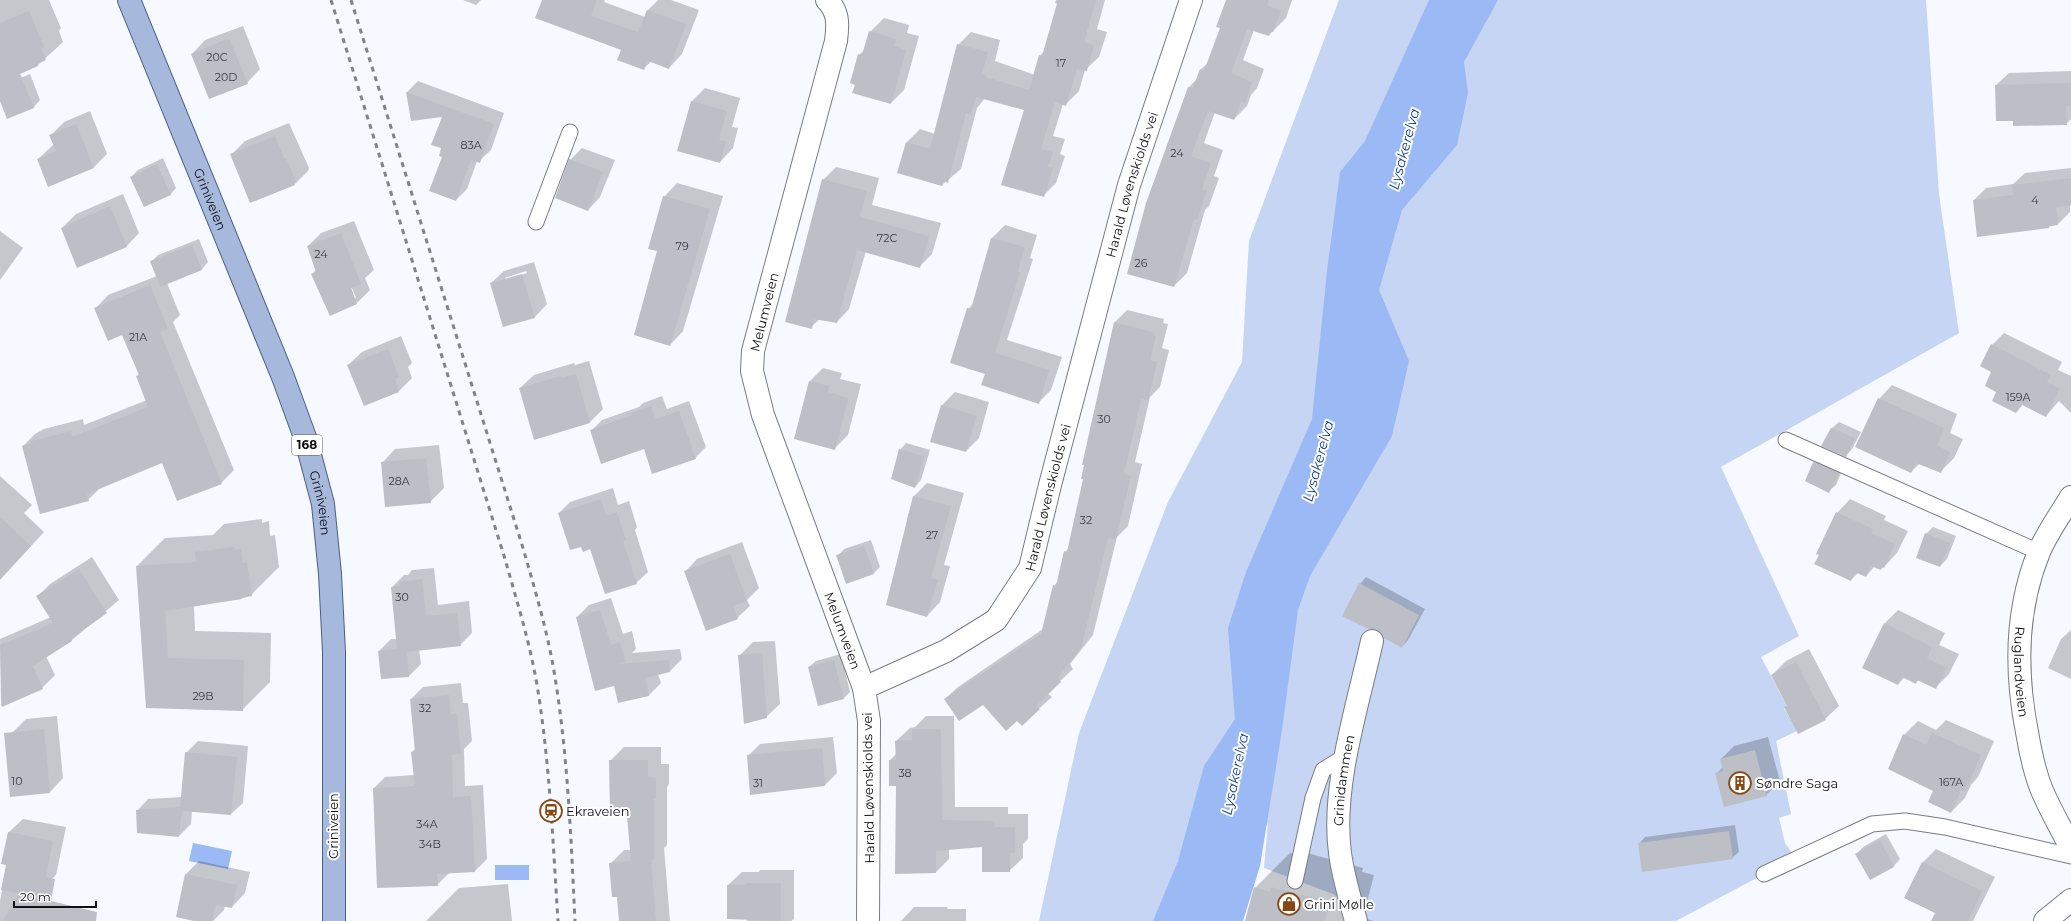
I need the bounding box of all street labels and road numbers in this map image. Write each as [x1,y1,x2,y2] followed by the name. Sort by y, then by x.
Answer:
[1102,110,1161,259] street label: Harald Løvenskiolds vei
[190,166,230,233] street label: Griniveien
[746,271,782,353] street label: Melumveien
[1022,422,1074,573] street label: Harald Løvenskiolds vei
[292,435,322,455] road number: 168
[306,469,334,536] street label: Griniveien
[821,590,864,671] street label: Melumveien
[2011,626,2032,718] street label: Ruglandveien
[859,712,877,864] street label: Harald Løvenskiolds vei
[1330,733,1358,826] street label: Grinidammen
[325,793,341,859] street label: Griniveien

